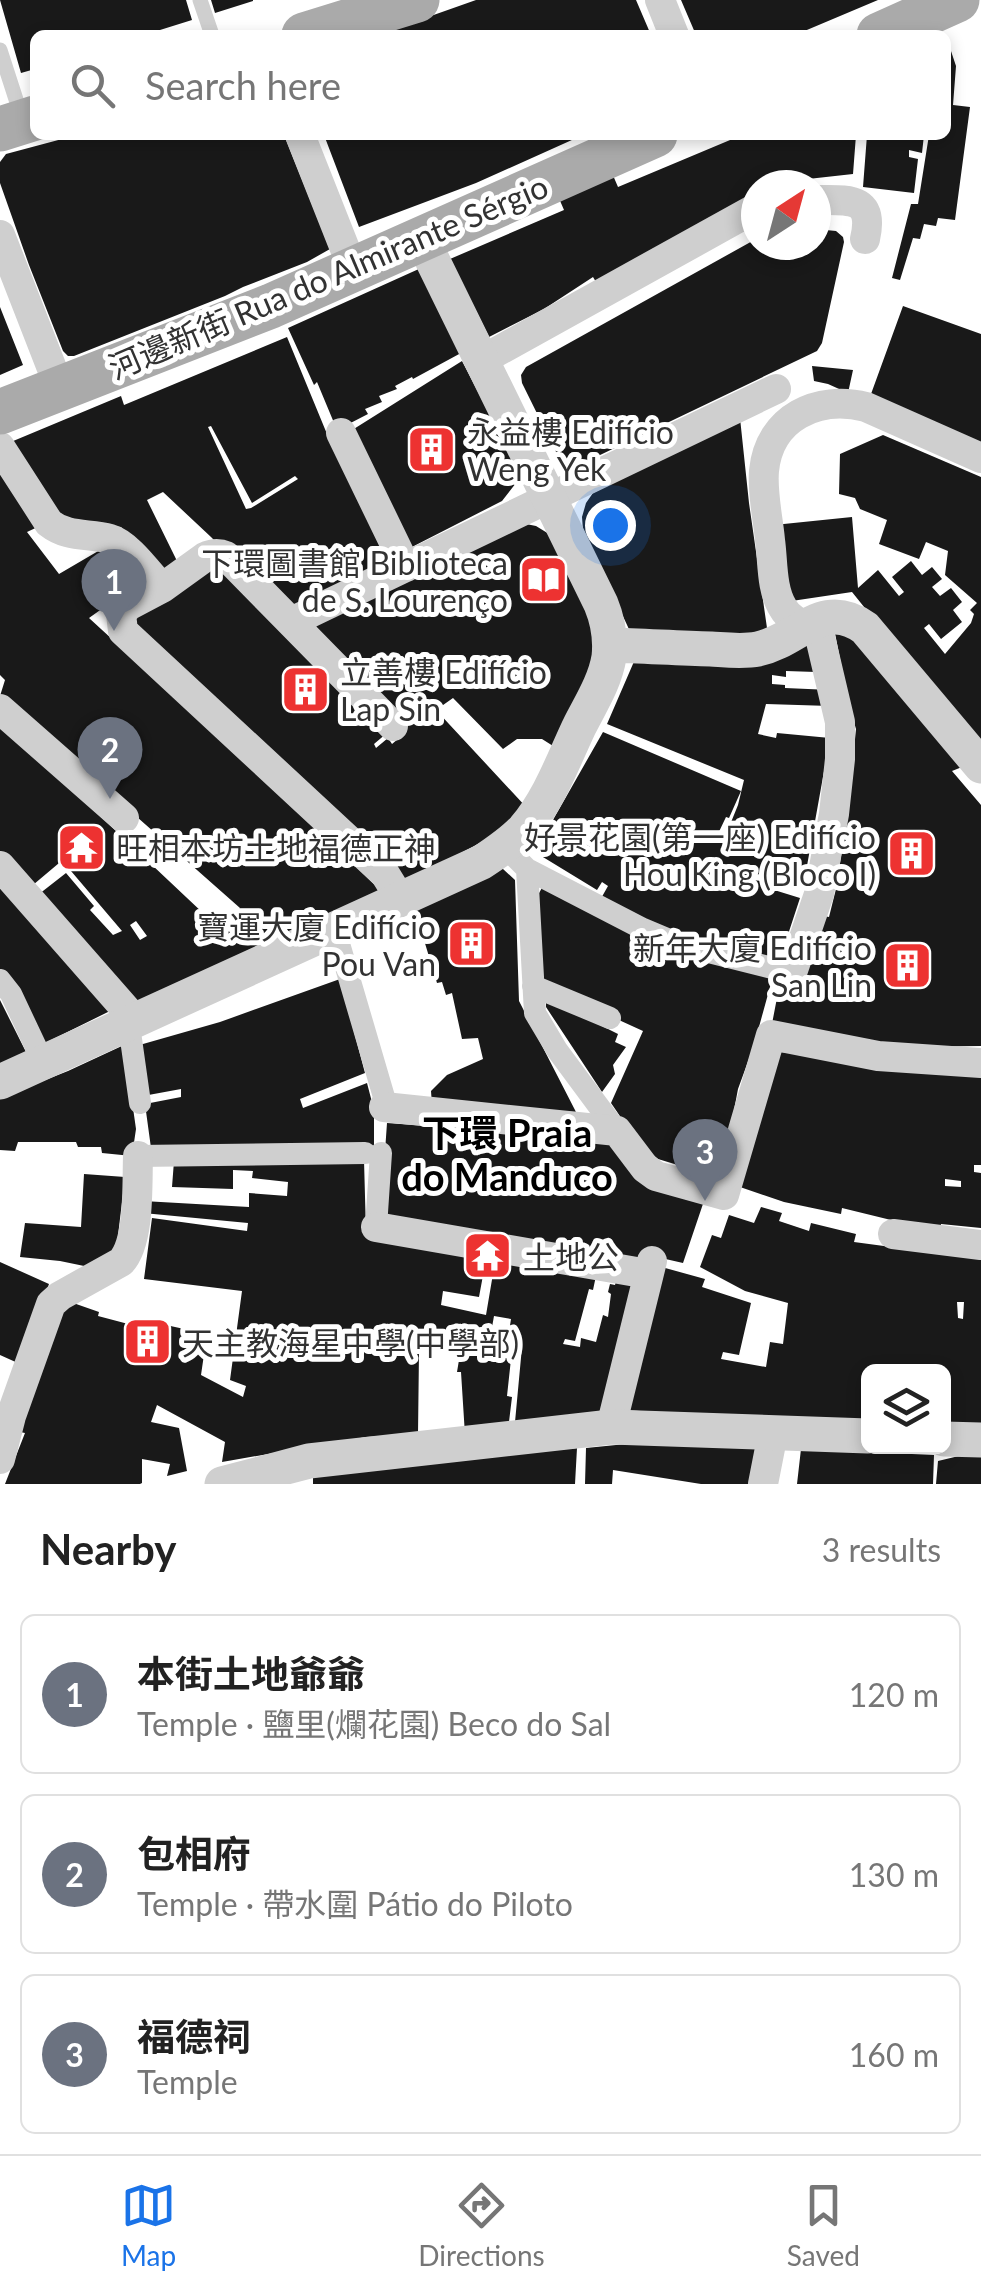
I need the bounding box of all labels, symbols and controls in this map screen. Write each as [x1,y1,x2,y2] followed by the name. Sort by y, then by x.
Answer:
[30,30,951,140] search box
[65,58,120,113] icon: search
[145,62,341,108] text: Search here
[103,166,553,386] street label: 河邊新街 Rua do Almirante Sérgio
[741,170,831,260] north arrow
[467,412,674,488] place label: 永益樓 Edifício Weng Yek
[406,423,458,475] building icon: 永益樓 Edifício Weng Yek
[585,500,636,551] your location
[201,543,508,619] place label: 下環圖書館 Biblioteca de S. Lourenço
[82,548,146,631] pin: 1
[517,554,569,606] library icon: 下環圖書館 Biblioteca de S. Lourenço
[340,652,547,728] place label: 立善樓 Edifício Lap Sin
[279,663,331,715] building icon: 立善樓 Edifício Lap Sin
[78,716,142,799] pin: 2
[524,817,876,893] place label: 好景花園(第一座) Edifício Hou King (Bloco I)
[55,821,107,873] temple icon: 旺相本坊土地福德正神
[116,828,436,867] place label: 旺相本坊土地福德正神
[885,828,937,880] building icon: 好景花園(第一座) Edifício Hou King (Bloco I)
[197,907,436,983] place label: 寶運大廈 Edifício Pou Van
[445,918,497,970] building icon: 寶運大廈 Edifício Pou Van
[633,928,872,1004] place label: 新年大廈 Edifício San Lin
[881,939,933,991] building icon: 新年大廈 Edifício San Lin
[401,1109,613,1199] district label: 下環 Praia do Manduco
[672,1118,738,1201] pin: 3
[462,1230,514,1282] temple icon: 土地公
[523,1237,619,1276] place label: 土地公
[121,1316,173,1368] building icon: 天主教海星中學(中學部)
[182,1323,519,1362] place label: 天主教海星中學(中學部)
[861,1364,951,1454] map controls
[861,1364,951,1454] button: layers
[40,1524,177,1574] text: Nearby
[822,1530,941,1569] text: 3 results
[137,1650,365,1696] text: 本街土地爺爺
[65,1675,84,1714] text: 1
[849,1675,939,1714] text: 120 m
[137,1704,611,1743] text: Temple · 鹽里(爛花園) Beco do Sal
[137,1830,251,1876] text: 包相府
[65,1855,84,1894] text: 2
[849,1855,939,1894] text: 130 m
[137,1884,573,1923] text: Temple · 帶水圍 Pátio do Piloto
[137,2013,251,2059] text: 福德祠
[65,2035,84,2074] text: 3
[849,2035,939,2074] text: 160 m
[137,2062,238,2101] text: Temple
[121,2178,176,2272] tab: Map
[418,2178,545,2272] tab: Directions
[787,2178,860,2272] tab: Saved

